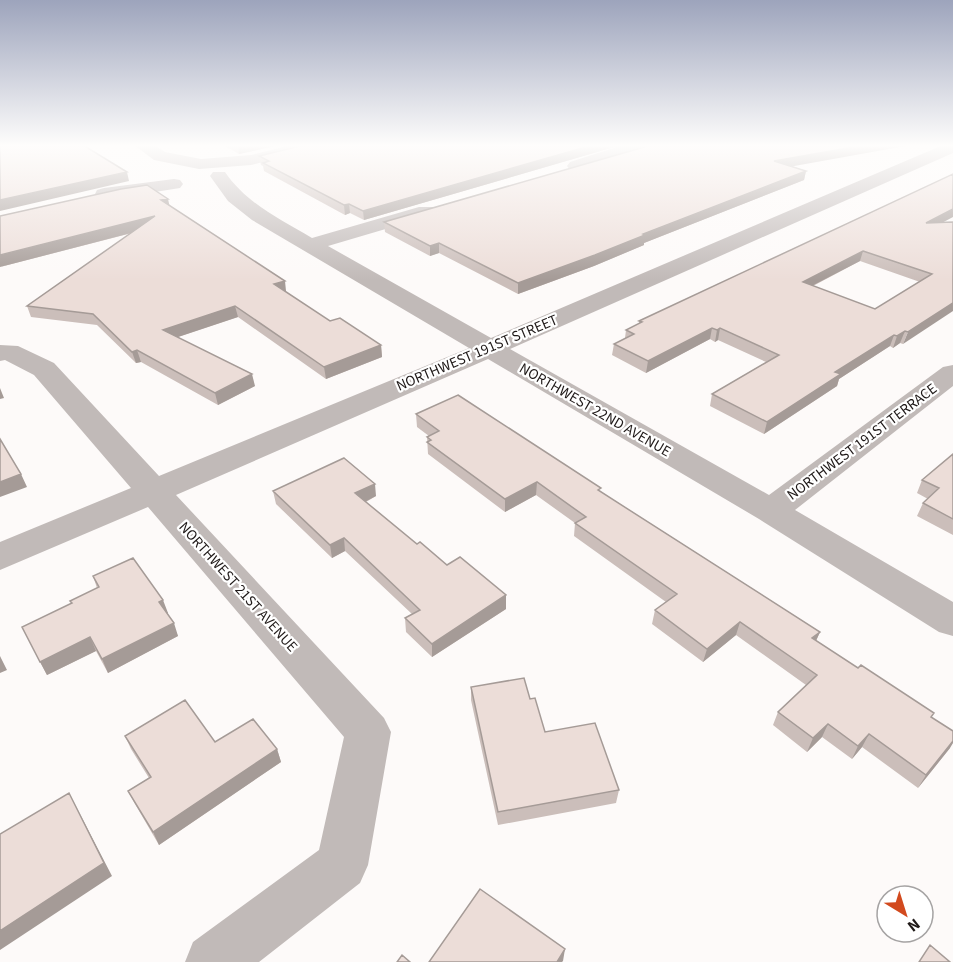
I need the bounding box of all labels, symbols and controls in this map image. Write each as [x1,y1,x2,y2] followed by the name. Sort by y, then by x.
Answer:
[393,309,561,397] street label: NORTHWEST 191ST STREET
[515,358,675,462] street label: NORTHWEST 22ND AVENUE
[783,379,941,505] street label: NORTHWEST 191ST TERRACE
[174,517,302,657] street label: NORTHWEST 21ST AVENUE
[875,884,935,944] north arrow
[903,913,925,937] text: N

